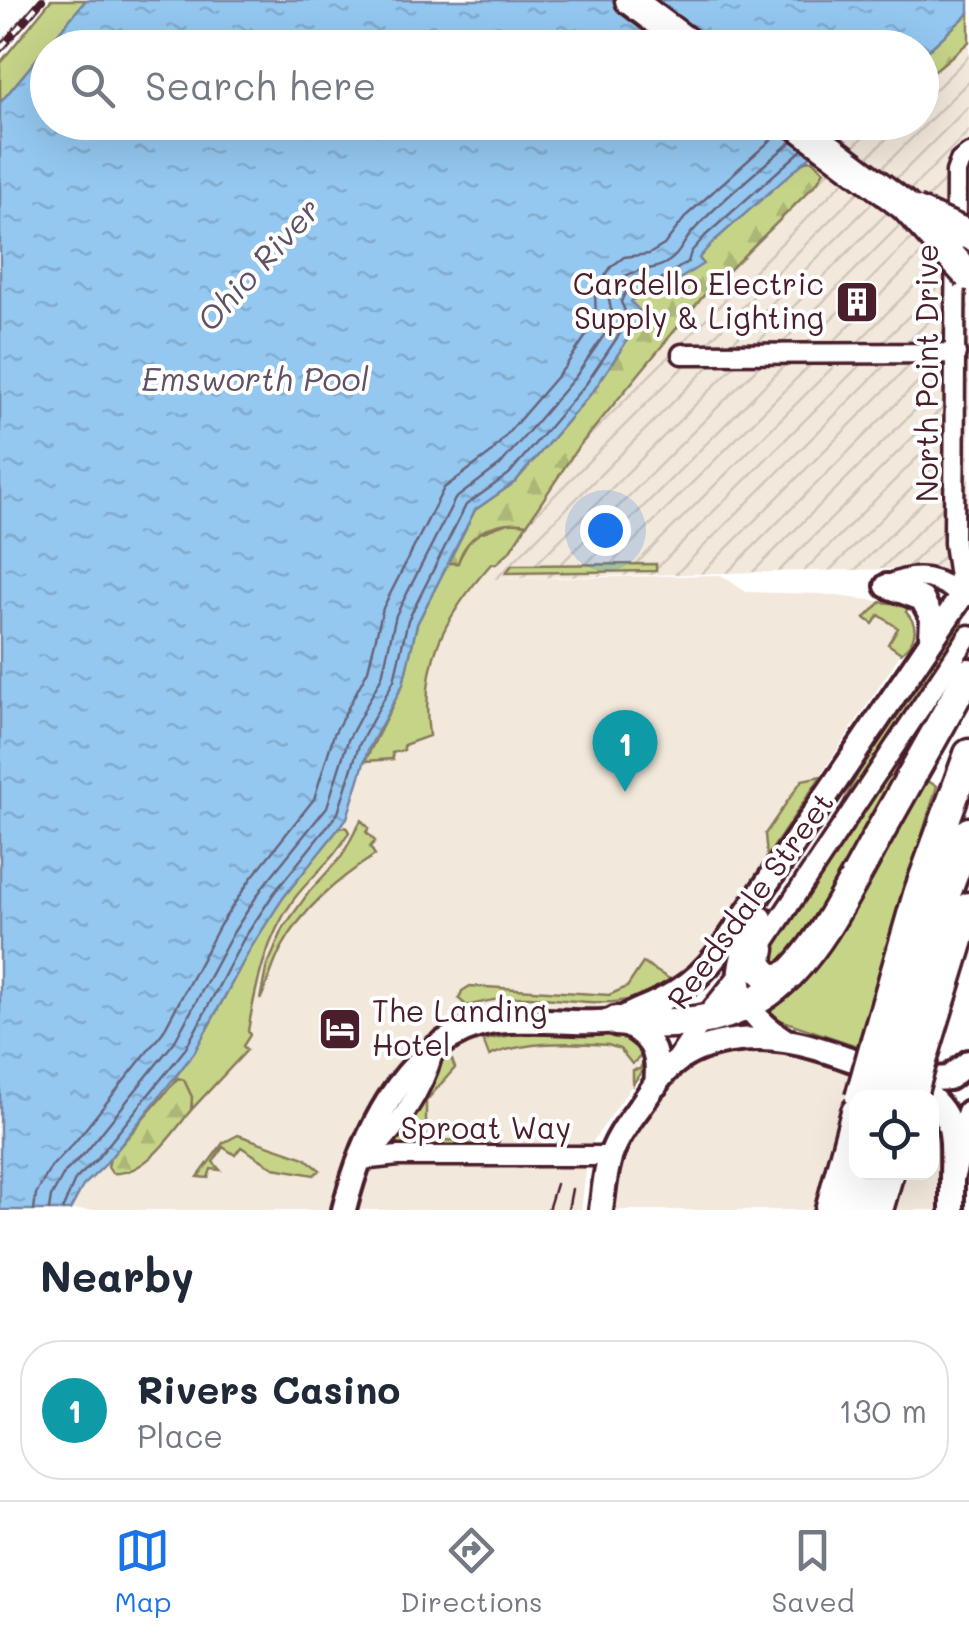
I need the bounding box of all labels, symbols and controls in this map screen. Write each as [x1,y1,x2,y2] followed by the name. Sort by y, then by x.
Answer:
[30,30,939,140] search box
[65,58,120,113] icon: search
[145,60,376,110] text: Search here
[187,188,328,339] water label: Ohio River
[906,244,946,502] street label: North Point Drive
[573,263,824,337] place label: Cardello Electric Supply & Lighting
[834,279,880,325] building icon: Cardello Electric Supply & Lighting
[141,357,369,399] water label: Emsworth Pool
[580,505,631,556] your location
[592,710,658,792] pin: 1
[657,783,842,1016] street label: Reedsdale Street
[372,990,547,1064] place label: The Landing Hotel
[317,1006,363,1052] hotel icon: The Landing Hotel
[849,1090,939,1180] map controls
[849,1090,939,1180] button: locate
[401,1107,571,1147] street label: Sproat Way
[40,1248,194,1303] text: Nearby
[137,1364,400,1414] text: Rivers Casino
[67,1389,82,1431] text: 1
[838,1389,927,1431] text: 130 m
[137,1414,223,1456] text: Place
[114,1523,171,1619] tab: Map
[400,1523,543,1619] tab: Directions
[771,1523,855,1619] tab: Saved

